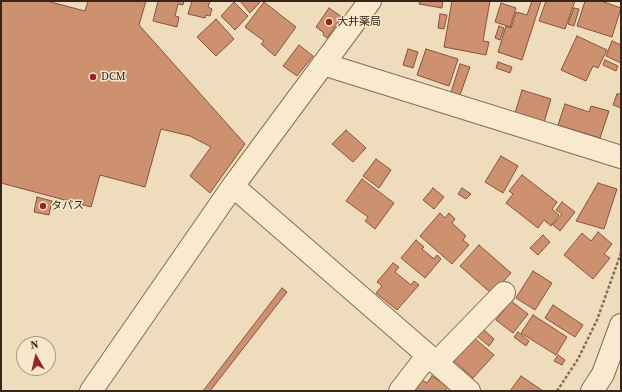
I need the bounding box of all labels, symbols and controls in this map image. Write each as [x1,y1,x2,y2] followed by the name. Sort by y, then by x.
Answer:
[337,15,381,29] place label: 大井薬局
[324,17,334,27] marker: 大井薬局
[101,70,126,84] place label: DCM
[88,72,98,82] marker: DCM
[51,199,84,213] place label: タパス
[38,201,48,211] marker: タパス
[16,336,56,376] north arrow
[29,337,39,353] text: N

